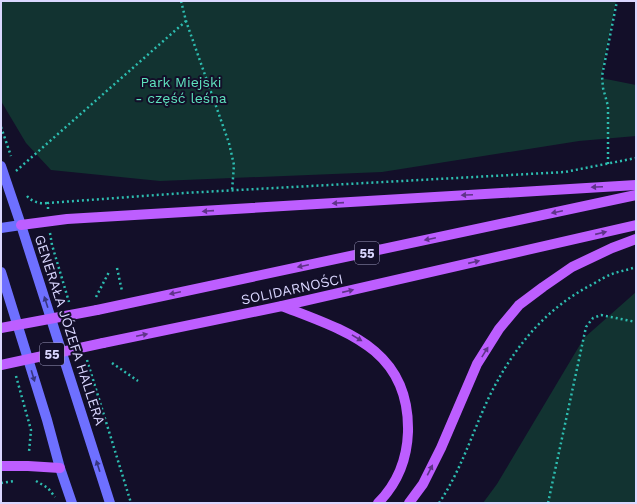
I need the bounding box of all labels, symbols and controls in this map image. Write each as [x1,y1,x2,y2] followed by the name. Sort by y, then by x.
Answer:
[135,74,227,106] park label: Park Miejski - część leśna
[591,184,603,191] one-way arrow
[461,192,473,199] one-way arrow
[332,200,344,207] one-way arrow
[202,208,214,215] one-way arrow
[551,210,563,216] one-way arrow
[595,230,607,236] one-way arrow
[32,233,108,427] street label: GENERAŁA JÓZEFA HALLERA
[424,237,436,243] one-way arrow
[355,242,379,264] road number: 55
[469,259,481,265] one-way arrow
[296,264,309,270] one-way arrow
[240,270,344,308] street label: SOLIDARNOŚCI
[342,288,354,294] one-way arrow
[169,291,182,297] one-way arrow
[43,296,49,308] one-way arrow
[135,332,148,338] one-way arrow
[351,334,363,341] one-way arrow
[40,343,64,365] road number: 55
[481,346,488,358] one-way arrow
[31,370,37,382] one-way arrow
[95,460,101,472] one-way arrow
[427,464,433,476] one-way arrow

